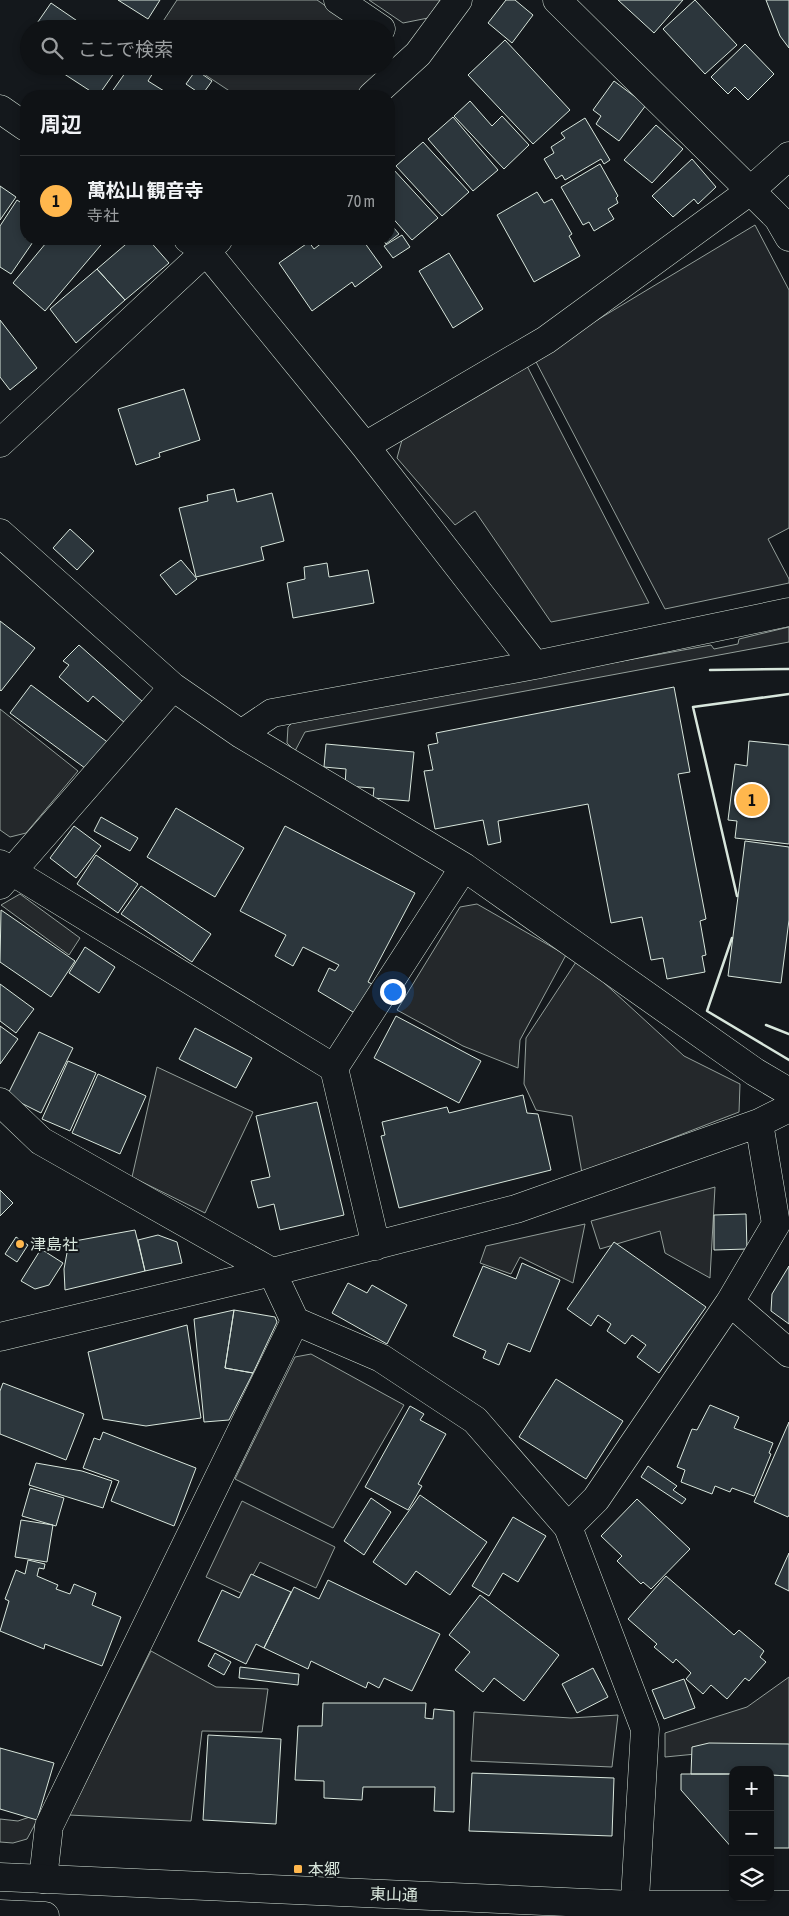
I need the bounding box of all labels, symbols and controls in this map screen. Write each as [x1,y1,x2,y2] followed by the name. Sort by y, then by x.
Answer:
[20,20,395,75] search box
[38,34,66,62] icon: search
[78,38,173,60] text: ここで検索
[40,112,82,136] text: 周辺
[87,179,204,201] text: 萬松山 観音寺
[52,192,60,210] text: 1
[346,192,375,210] text: 70 m
[87,206,119,224] text: 寺社
[736,781,768,819] pin: 1
[380,979,406,1005] your location
[30,1235,78,1253] place label: 津島社
[14,1238,26,1250] marker: 津島社
[729,1766,774,1901] map controls
[729,1766,774,1811] button: +
[729,1811,774,1856] button: −
[729,1856,774,1901] button: layers
[308,1860,340,1878] place label: 本郷
[292,1863,304,1875] marker: 本郷
[370,1884,418,1904] street label: 東山通

